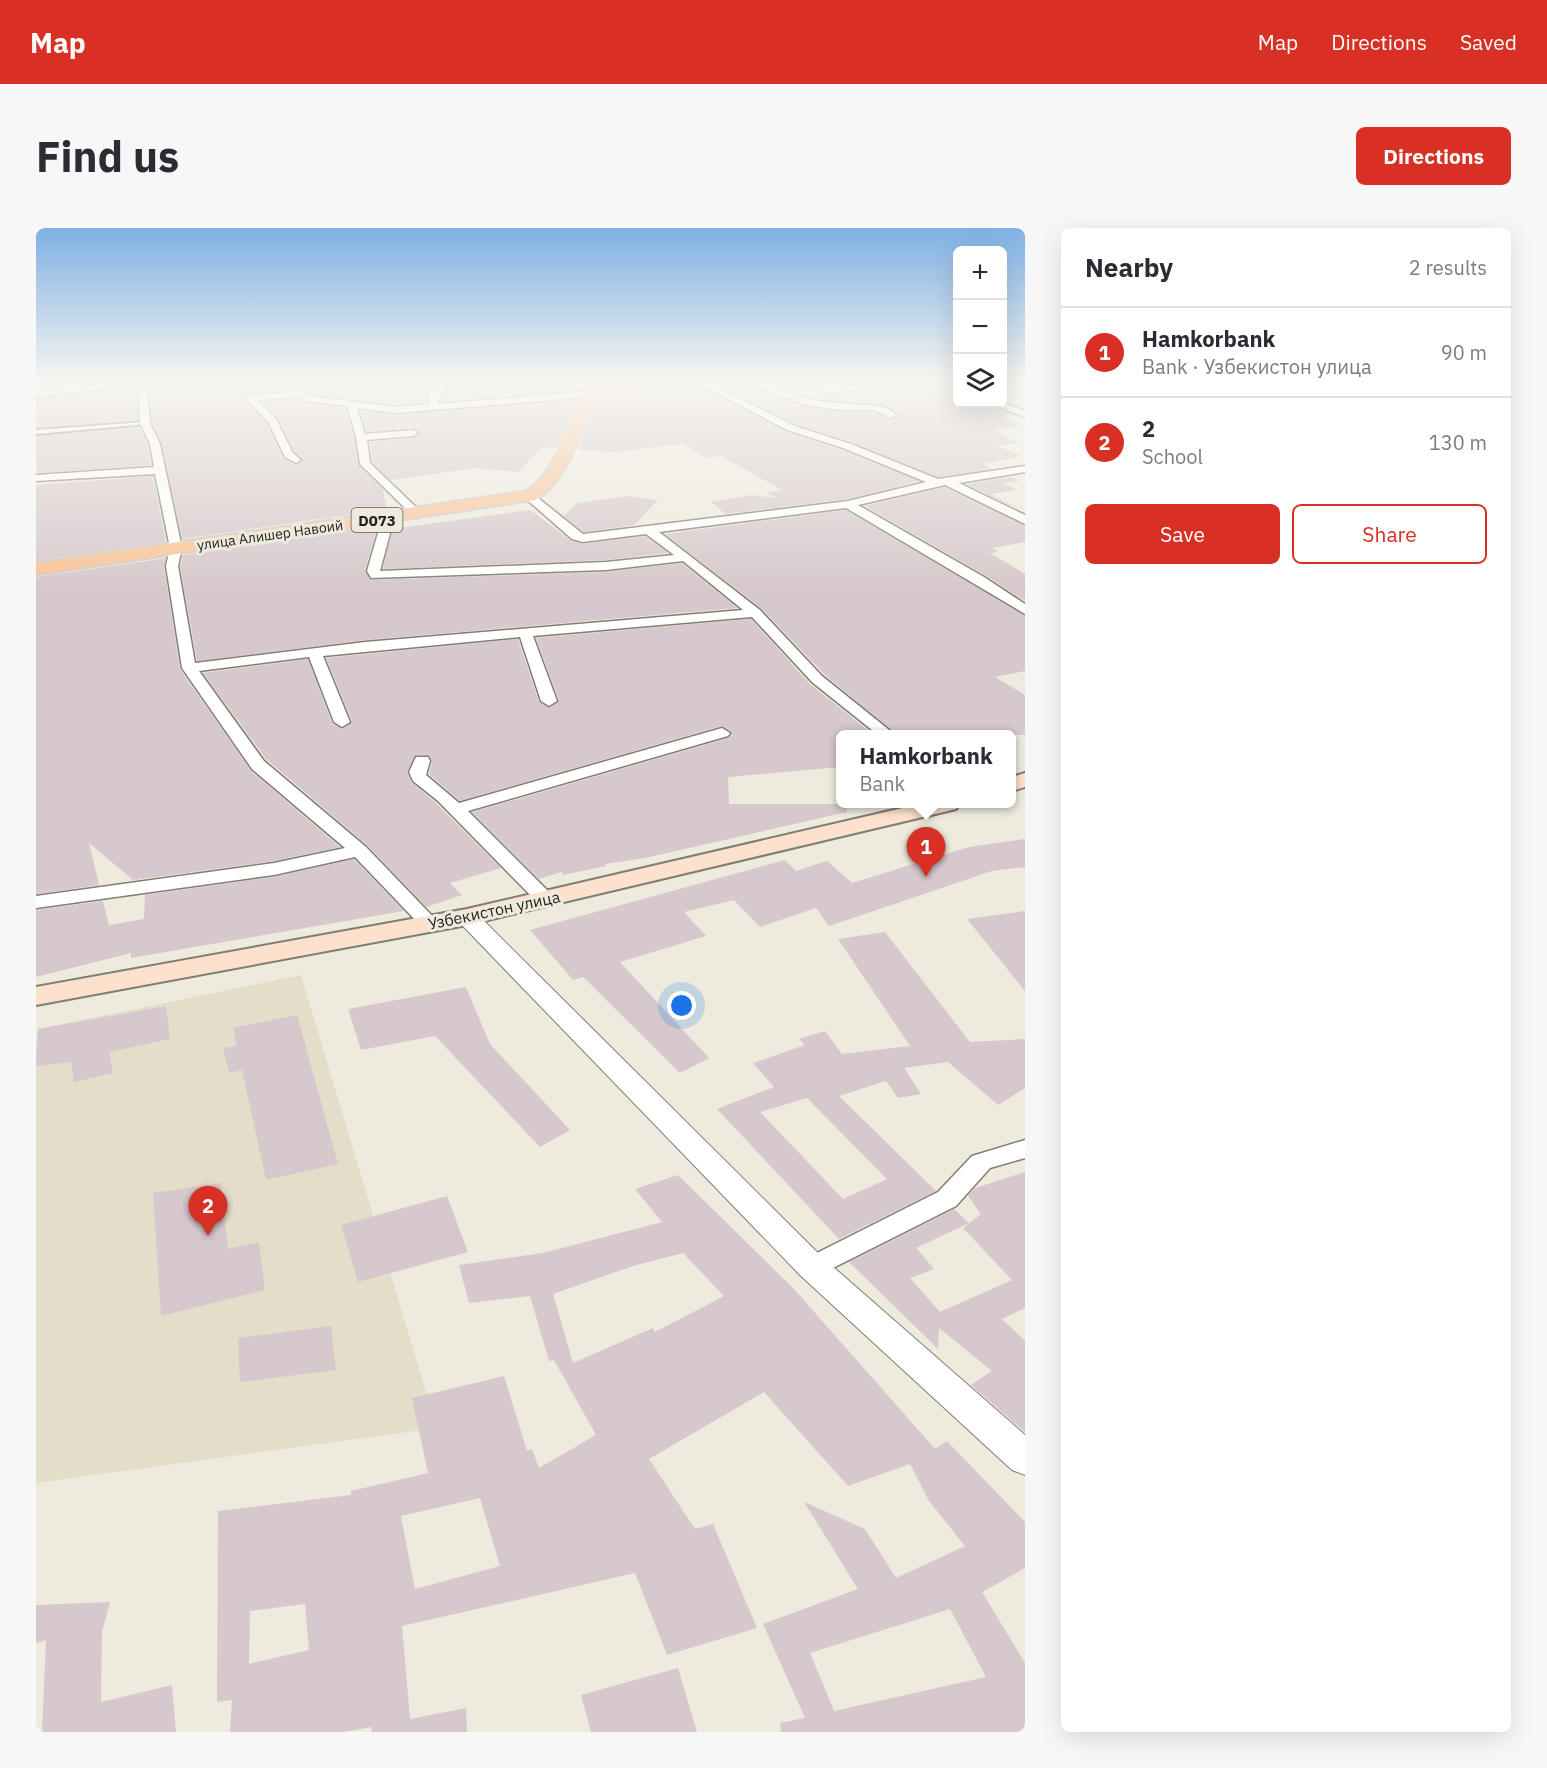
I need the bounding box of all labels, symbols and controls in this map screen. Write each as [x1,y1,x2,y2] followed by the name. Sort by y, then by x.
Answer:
[30,24,86,61] text: Map
[1258,28,1298,56] text: Map
[1331,28,1427,56] text: Directions
[1460,28,1517,56] text: Saved
[1356,127,1511,185] button: Directions
[36,129,179,184] text: Find us
[953,246,1007,408] map controls
[953,246,1007,300] button: +
[1085,250,1173,284] text: Nearby
[1409,254,1487,281] text: 2 results
[953,300,1007,354] button: −
[1142,324,1275,353] text: Hamkorbank
[1099,339,1111,366] text: 1
[1441,339,1487,366] text: 90 m
[1142,353,1372,380] text: Bank · Узбекистон улица
[953,354,1007,408] button: layers
[1142,414,1155,443] text: 2
[1099,429,1111,456] text: 2
[1429,429,1487,456] text: 130 m
[1142,443,1203,470] text: School
[1085,504,1280,564] button: Save
[1292,504,1487,564] button: Share
[352,508,402,532] road number: D073
[196,516,344,554] street label: улица Алишер Навоий
[836,730,1016,808] popup
[859,741,993,770] text: Hamkorbank
[859,770,905,797] text: Bank
[906,828,946,877] pin: 1
[426,886,562,934] street label: Узбекистон улица
[667,991,696,1020] your location
[188,1186,228,1236] pin: 2

